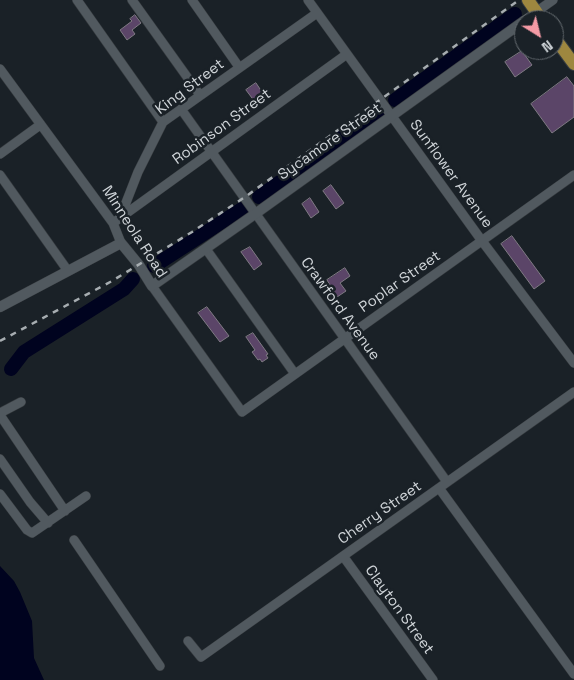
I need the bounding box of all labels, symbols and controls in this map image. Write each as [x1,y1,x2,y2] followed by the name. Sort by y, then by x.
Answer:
[514,10,564,60] north arrow
[538,36,556,56] text: N
[152,55,228,119] street label: King Street
[169,85,275,169] street label: Robinson Street
[275,100,385,184] street label: Sycamore Street
[406,116,496,232] street label: Sunflower Avenue
[98,183,170,281] street label: Minneola Road
[356,247,444,317] street label: Poplar Street
[297,254,383,364] street label: Crawford Avenue
[335,478,425,548] street label: Cherry Street
[361,562,437,658] street label: Clayton Street

